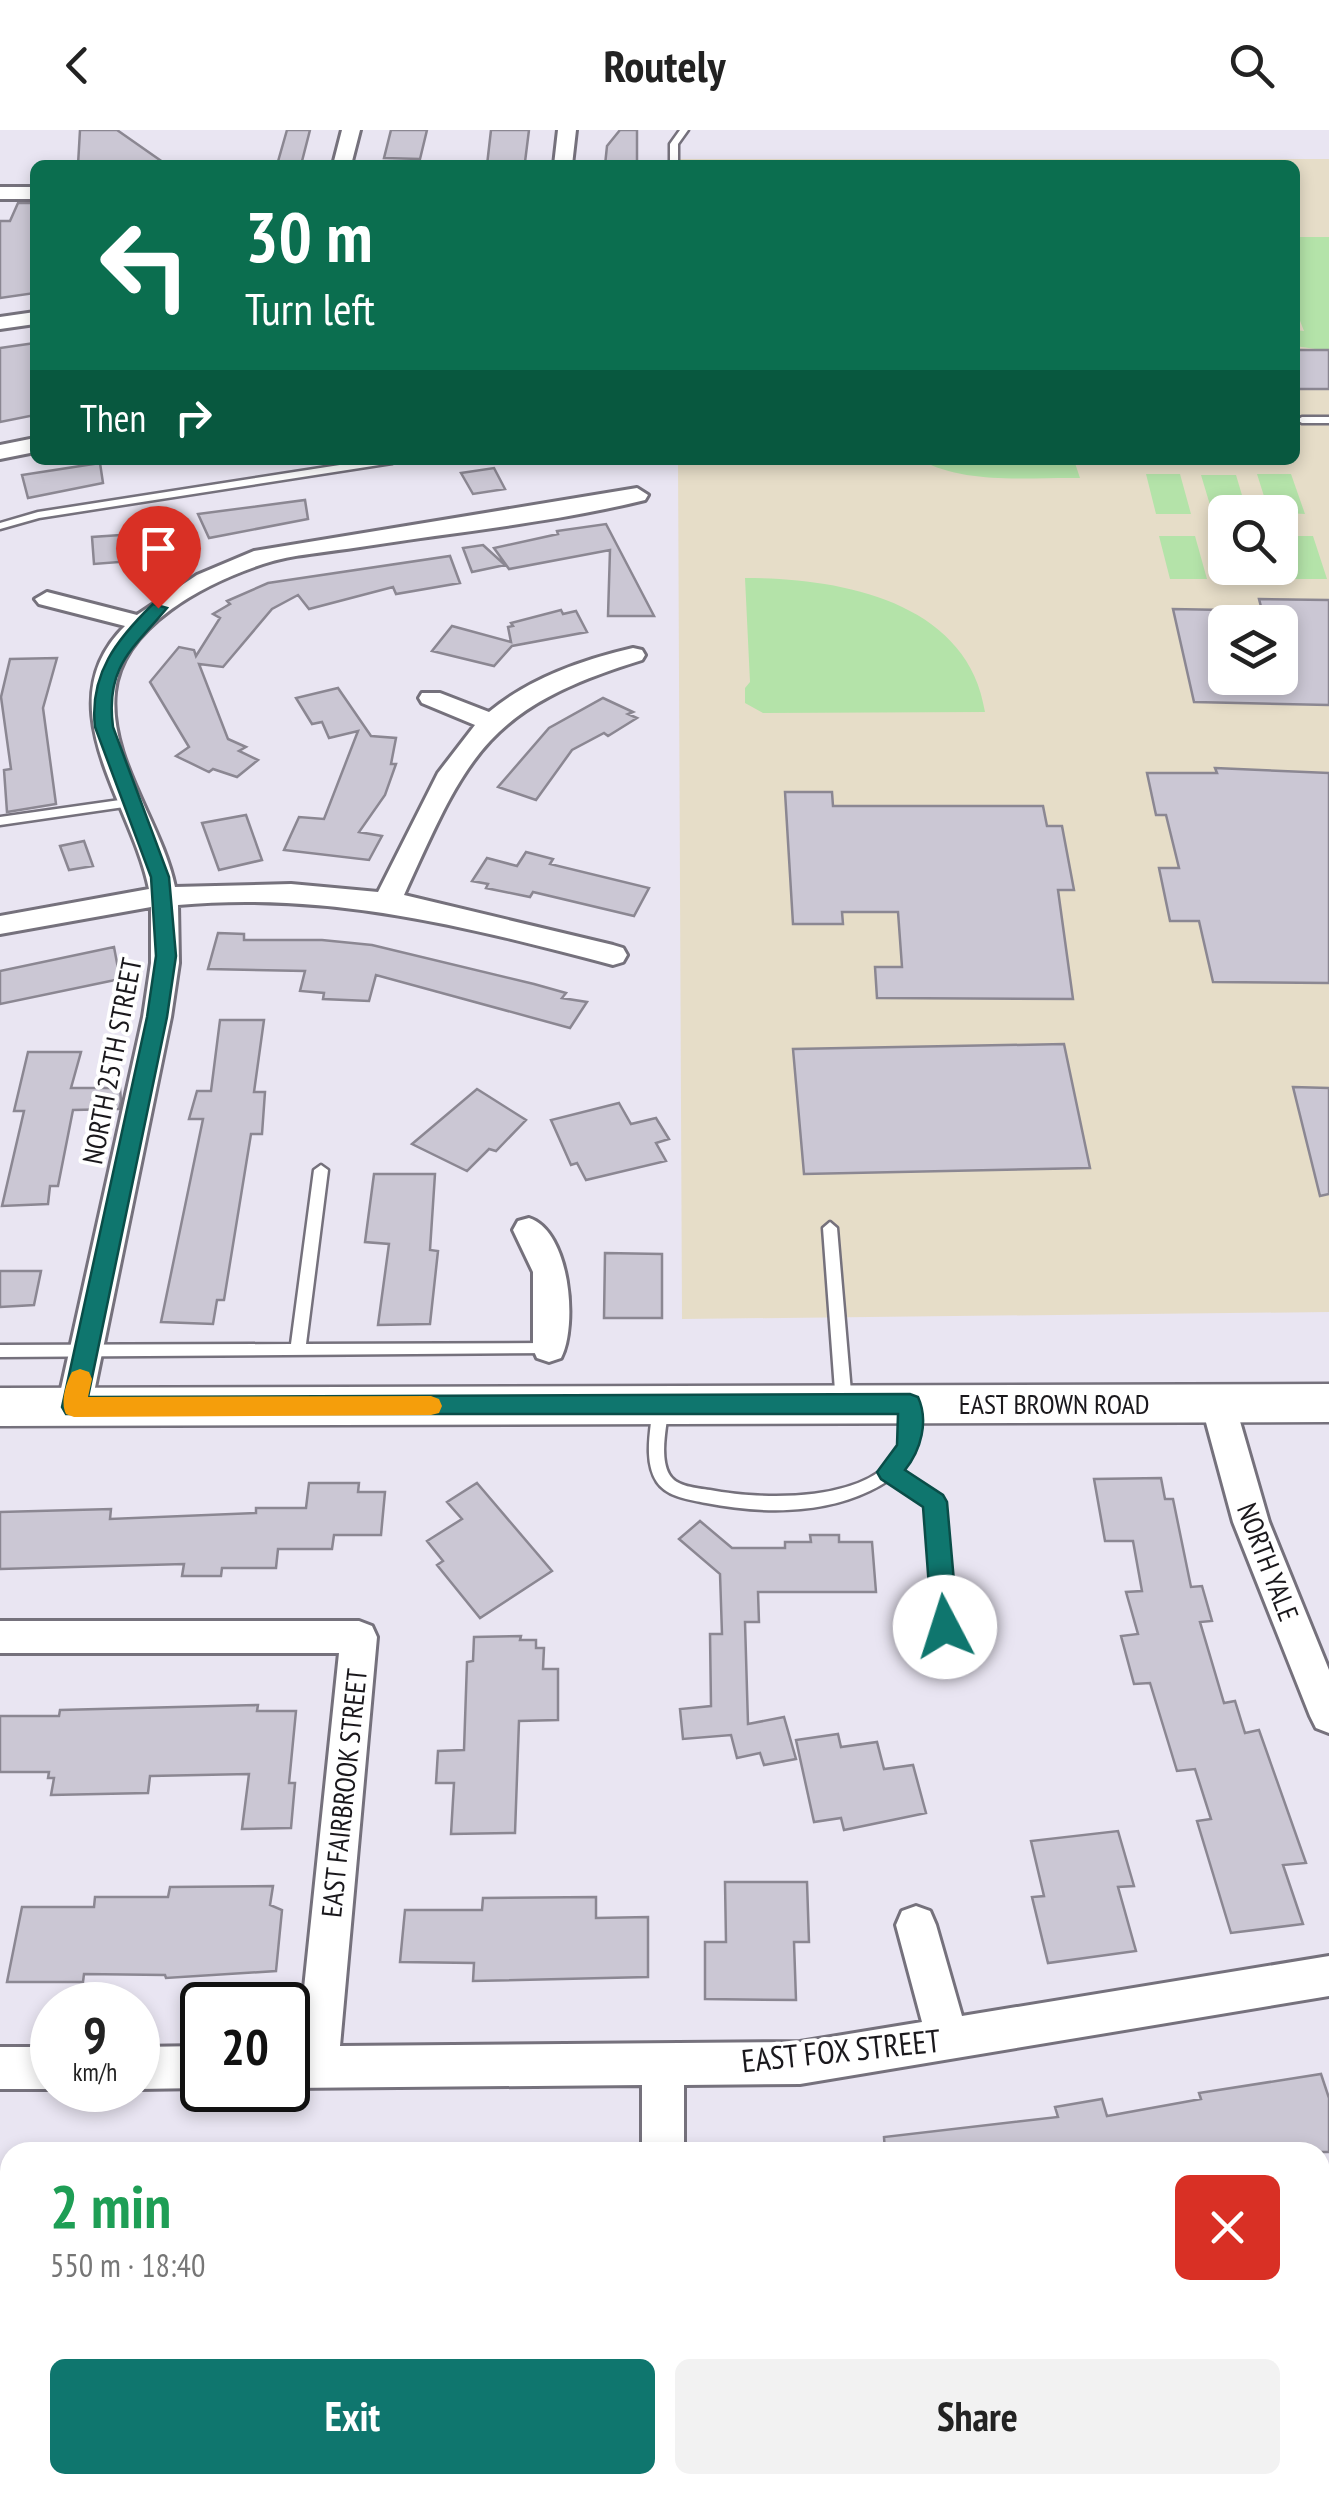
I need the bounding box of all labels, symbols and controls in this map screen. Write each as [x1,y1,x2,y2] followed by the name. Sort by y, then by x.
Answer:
[603,36,726,94] text: Routely
[50,38,105,93] icon: back
[1224,38,1279,93] icon: search
[245,191,373,281] text: 30 m
[80,200,210,330] icon: left
[245,279,375,337] text: Turn left
[166,390,221,445] icon: right
[80,393,146,442] text: Then
[1208,495,1298,695] map controls
[1208,495,1298,585] button: search
[116,506,201,609] pin
[131,521,186,576] icon: arrive
[1208,605,1298,695] button: layers
[73,954,150,1167] street label: NORTH 25TH STREET
[959,1385,1149,1422] street label: EAST BROWN ROAD
[1229,1498,1308,1626] street label: NORTH YALE
[893,1575,997,1679] position arrow
[312,1666,375,1919] street label: EAST FAIRBROOK STREET
[180,1982,310,2112] speed limit sign: 20
[83,2002,107,2067] text: 9
[739,2019,942,2081] street label: EAST FOX STREET
[73,2056,117,2088] text: km/h
[50,2167,171,2245] text: 2 min
[1175,2175,1280,2280] button: close
[50,2244,205,2286] text: 550 m · 18:40
[50,2359,655,2474] button: Exit
[675,2359,1280,2474] button: Share

